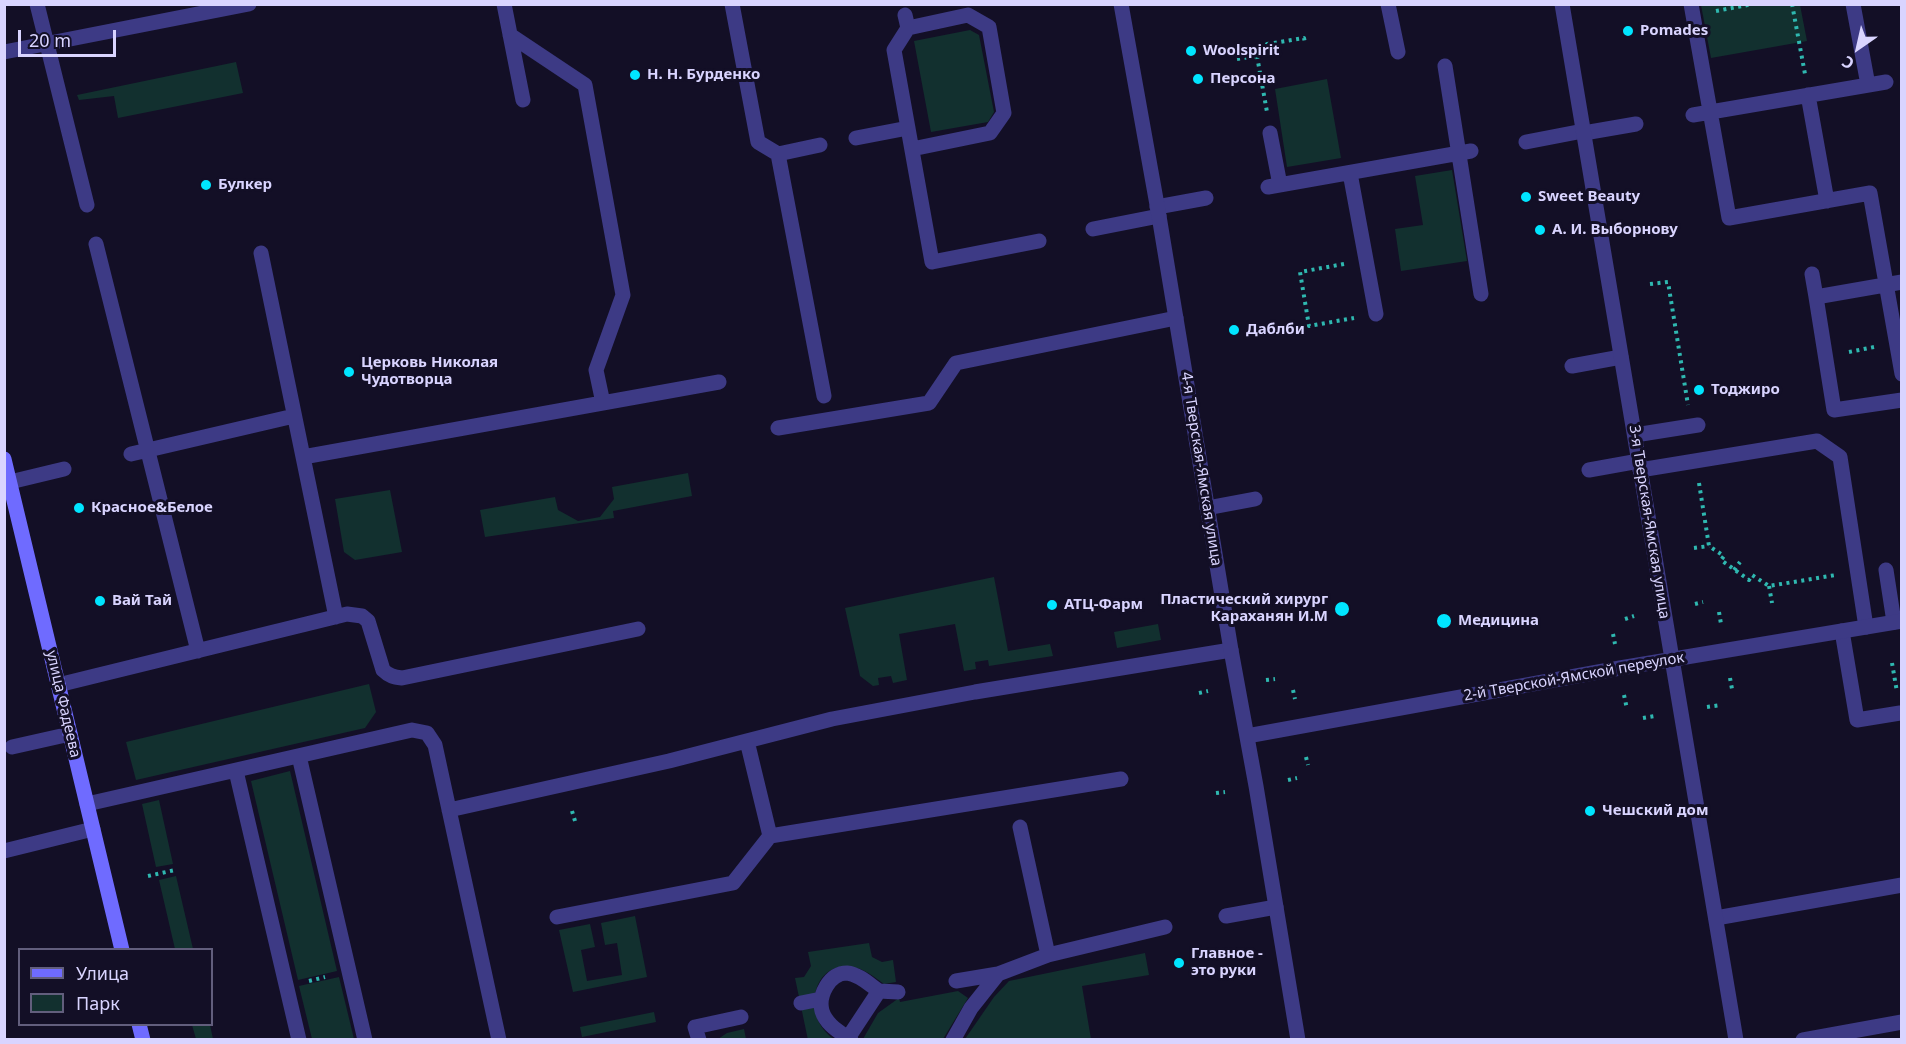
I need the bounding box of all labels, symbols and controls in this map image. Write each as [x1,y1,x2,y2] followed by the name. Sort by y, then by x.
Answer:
[21,18,118,56] scale bar
[1828,18,1888,78] north arrow
[1640,22,1708,40] place label: Pomades
[1621,24,1635,38] marker: Pomades
[29,28,71,52] text: 20 m
[1203,42,1280,60] place label: Woolspirit
[1184,44,1198,58] marker: Woolspirit
[1838,51,1858,75] text: С
[647,66,760,84] place label: Н. Н. Бурденко
[628,68,642,82] marker: Н. Н. Бурденко
[1210,70,1276,88] place label: Персона
[1191,72,1205,86] marker: Персона
[218,176,272,194] place label: Булкер
[199,178,213,192] marker: Булкер
[1538,188,1640,206] place label: Sweet Beauty
[1519,190,1533,204] marker: Sweet Beauty
[1552,221,1678,239] place label: А. И. Выборнову
[1533,223,1547,237] marker: А. И. Выборнову
[1246,321,1305,339] place label: Даблби
[1227,323,1241,337] marker: Даблби
[361,354,498,389] place label: Церковь Николая Чудотворца
[342,365,356,379] marker: Церковь Николая Чудотворца
[1177,371,1225,567] street label: 4-я Тверская-Ямская улица
[1711,381,1780,399] place label: Тоджиро
[1692,383,1706,397] marker: Тоджиро
[1625,424,1673,620] street label: 3-я Тверская-Ямская улица
[91,499,213,517] place label: Красное&Белое
[72,501,86,515] marker: Красное&Белое
[1160,591,1328,626] place label: Пластический хирург Караханян И.М
[112,592,172,610] place label: Вай Тай
[93,594,107,608] marker: Вай Тай
[1064,596,1143,614] place label: АТЦ-Фарм
[1045,598,1059,612] marker: АТЦ-Фарм
[1333,600,1351,618] marker: Пластический хирург Караханян И.М
[1435,612,1453,630] marker: Медицина
[1458,612,1539,630] place label: Медицина
[42,649,84,759] street label: улица Фадеева
[1462,649,1686,705] street label: 2-й Тверской-Ямской переулок
[1602,802,1708,820] place label: Чешский дом
[1583,804,1597,818] marker: Чешский дом
[1191,945,1263,980] place label: Главное - это руки
[18,948,213,1026] legend
[1172,956,1186,970] marker: Главное - это руки
[76,961,129,985] text: Улица
[76,991,120,1015] text: Парк

